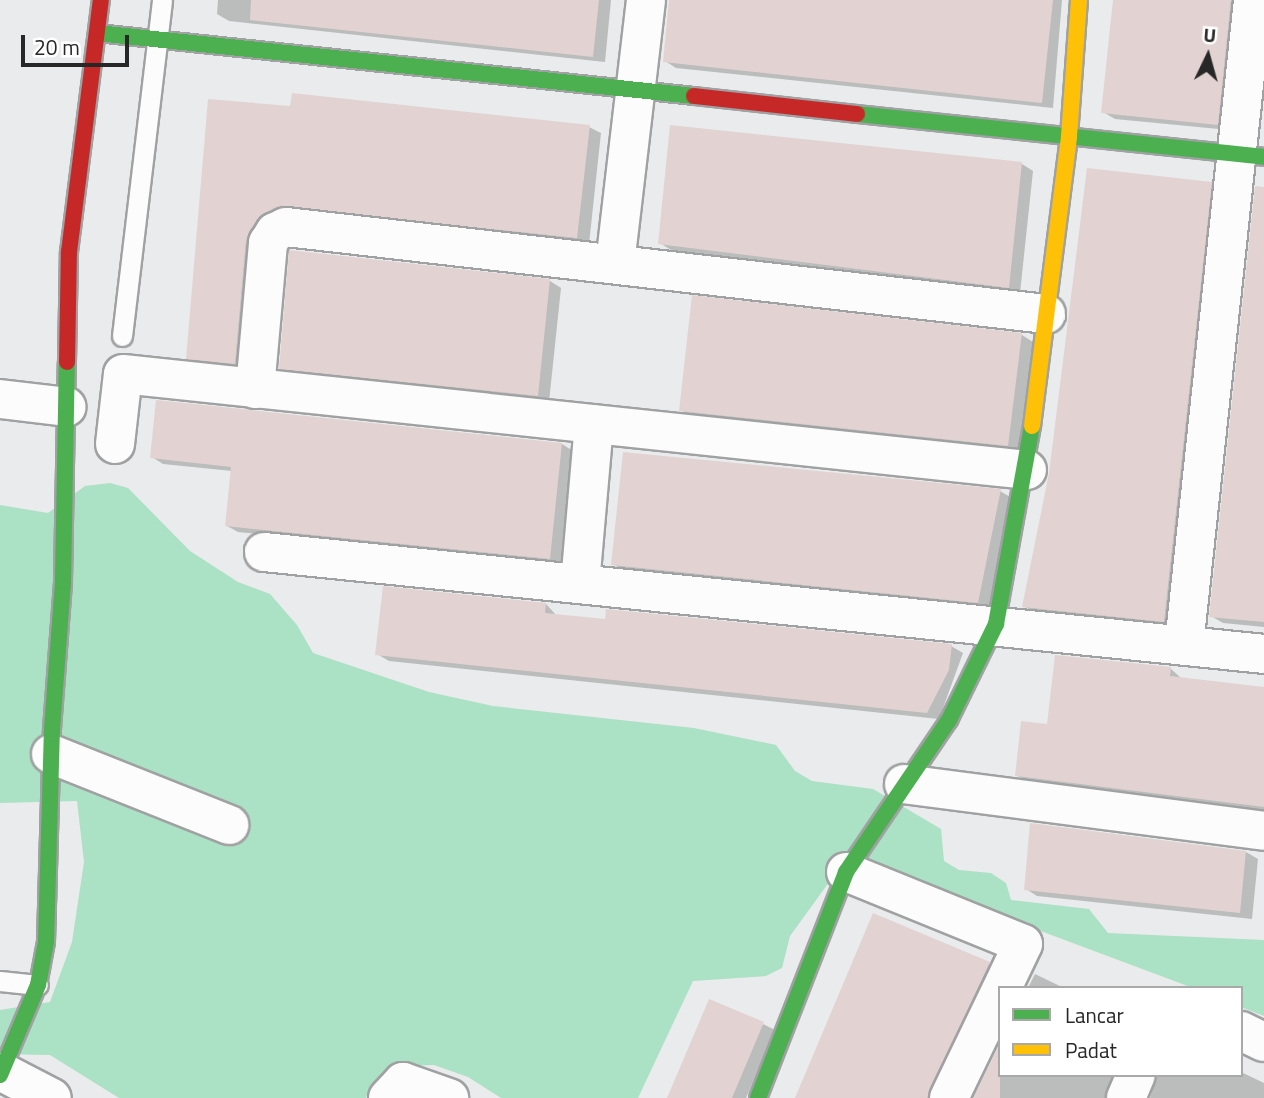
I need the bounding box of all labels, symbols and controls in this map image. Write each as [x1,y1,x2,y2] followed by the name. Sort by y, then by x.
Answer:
[1202,20,1217,50] text: U
[24,21,133,65] scale bar
[1173,21,1243,91] north arrow
[34,31,80,63] text: 20 m
[998,986,1243,1077] legend
[1065,999,1124,1031] text: Lancar
[1065,1034,1117,1066] text: Padat

